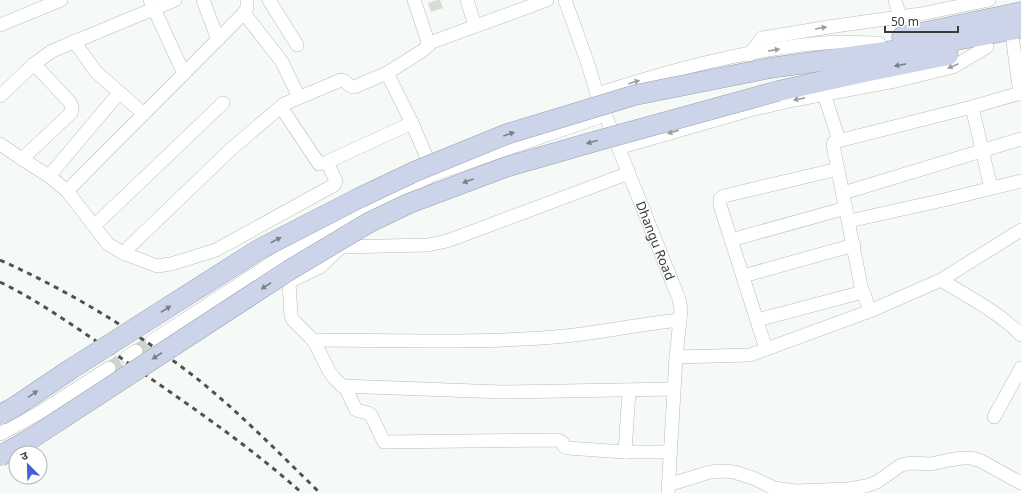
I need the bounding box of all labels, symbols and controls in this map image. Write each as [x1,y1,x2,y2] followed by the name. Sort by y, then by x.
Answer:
[885,8,958,34] scale bar
[891,13,919,30] text: 50 m
[815,25,827,31] one-way arrow
[768,47,780,53] one-way arrow
[894,62,906,68] one-way arrow
[948,63,959,69] one-way arrow
[628,79,640,85] one-way arrow
[793,96,805,102] one-way arrow
[667,129,679,135] one-way arrow
[503,130,515,136] one-way arrow
[586,139,598,145] one-way arrow
[461,178,473,184] one-way arrow
[632,198,679,283] street label: Dhangu Road
[270,237,282,244] one-way arrow
[260,282,272,289] one-way arrow
[160,305,172,312] one-way arrow
[151,353,163,360] one-way arrow
[27,391,39,398] one-way arrow
[8,445,48,485] north arrow
[18,447,30,463] text: उ

